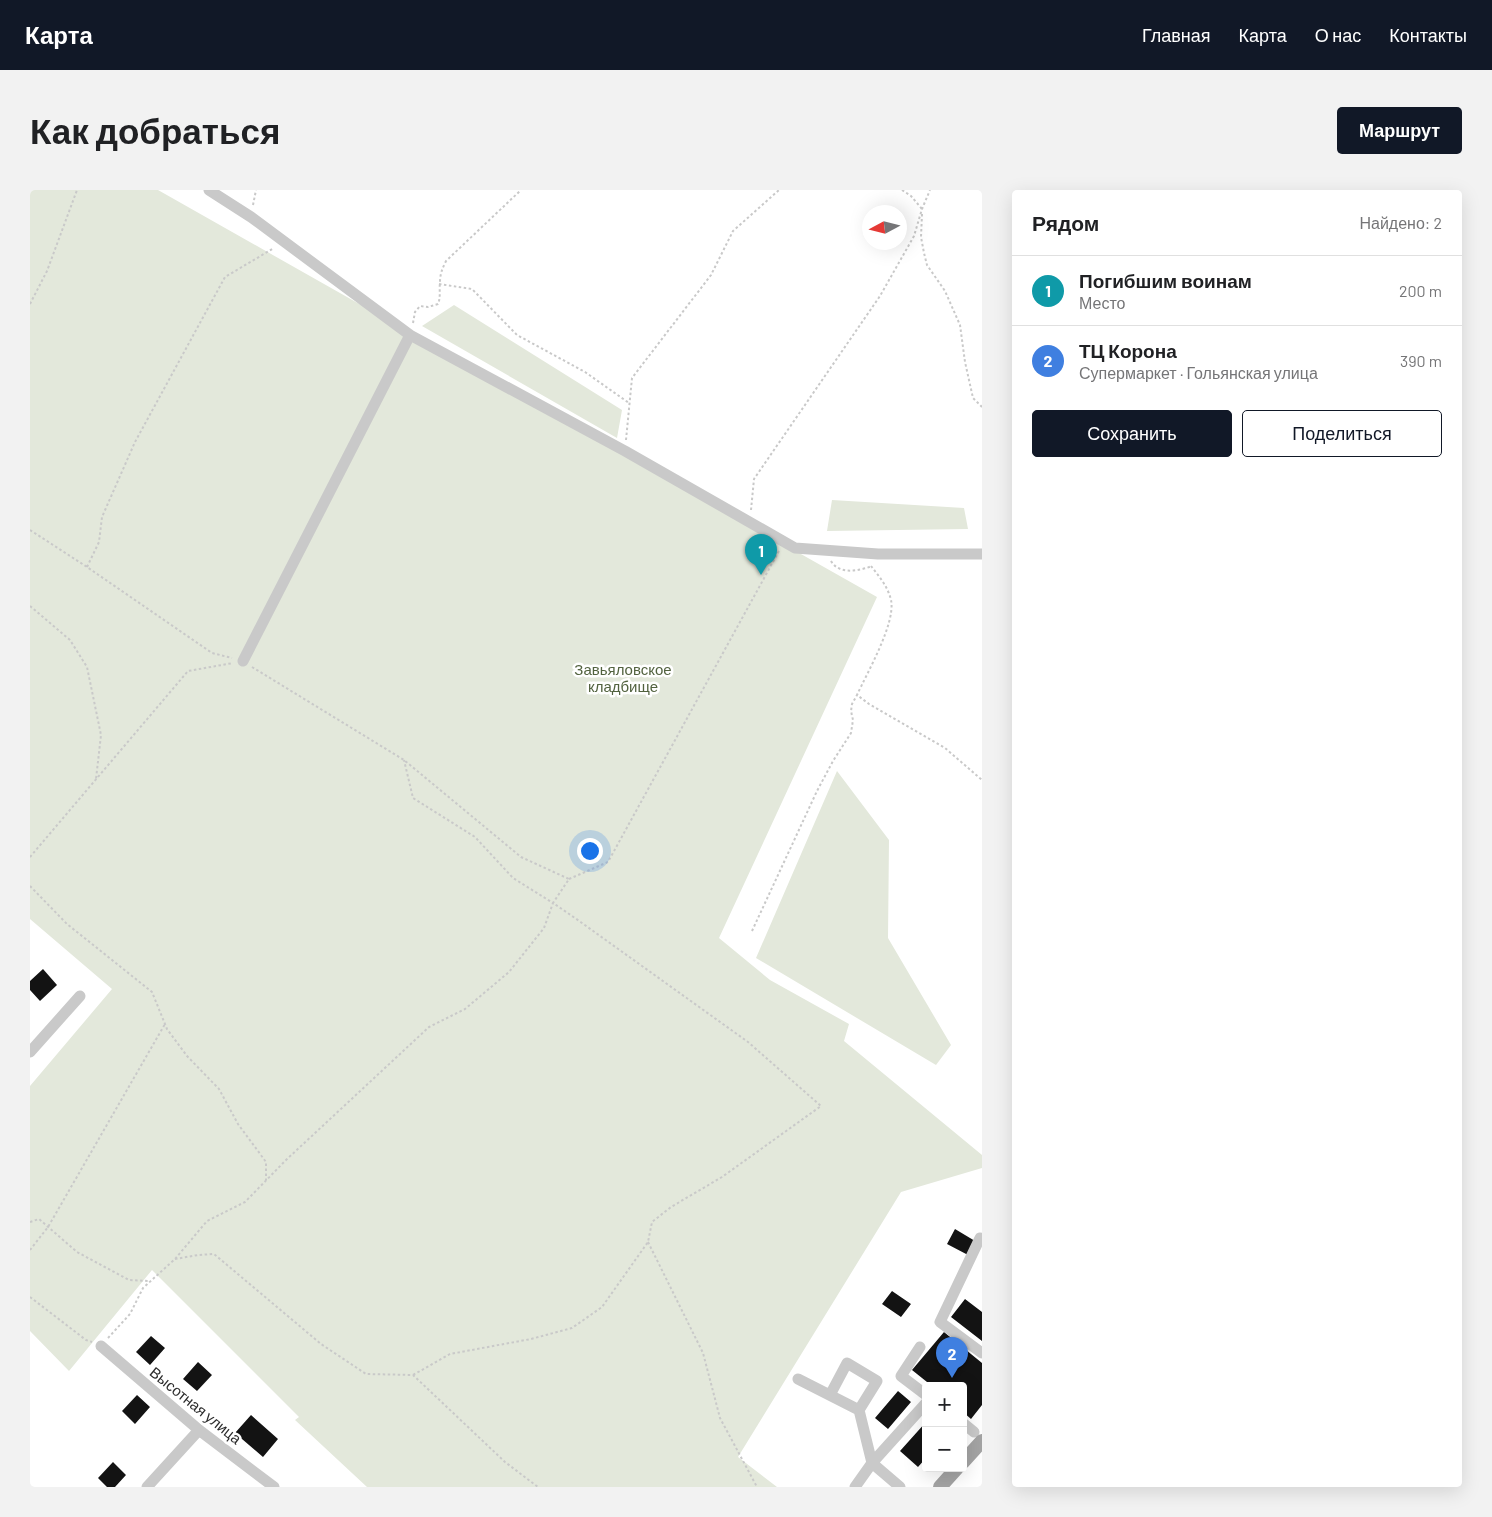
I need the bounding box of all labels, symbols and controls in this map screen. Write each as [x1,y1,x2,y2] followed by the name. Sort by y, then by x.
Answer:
[25,20,93,49] text: Карта
[1142,24,1211,46] text: Главная
[1239,24,1287,46] text: Карта
[1315,24,1361,46] text: О нас
[1389,24,1467,46] text: Контакты
[1337,107,1462,154] button: Маршрут
[30,109,280,151] text: Как добраться
[862,205,907,250] north arrow
[1032,210,1099,235] text: Рядом
[1359,213,1442,232] text: Найдено: 2
[1079,269,1252,292] text: Погибшим воинам
[1045,281,1051,300] text: 1
[1399,281,1442,300] text: 200 m
[1079,293,1125,312] text: Место
[1079,339,1177,362] text: ТЦ Корона
[1044,351,1052,370] text: 2
[1400,351,1442,370] text: 390 m
[1079,363,1318,382] text: Супермаркет · Гольянская улица
[1032,410,1232,457] button: Сохранить
[1242,410,1442,457] button: Поделиться
[745,534,777,575] pin: 1
[574,660,672,695] park label: Завьяловское кладбище
[577,838,603,864] your location
[936,1337,968,1378] pin: 2
[147,1363,246,1448] street label: Высотная улица
[922,1382,967,1472] map controls
[922,1382,967,1427] button: +
[922,1427,967,1472] button: −

